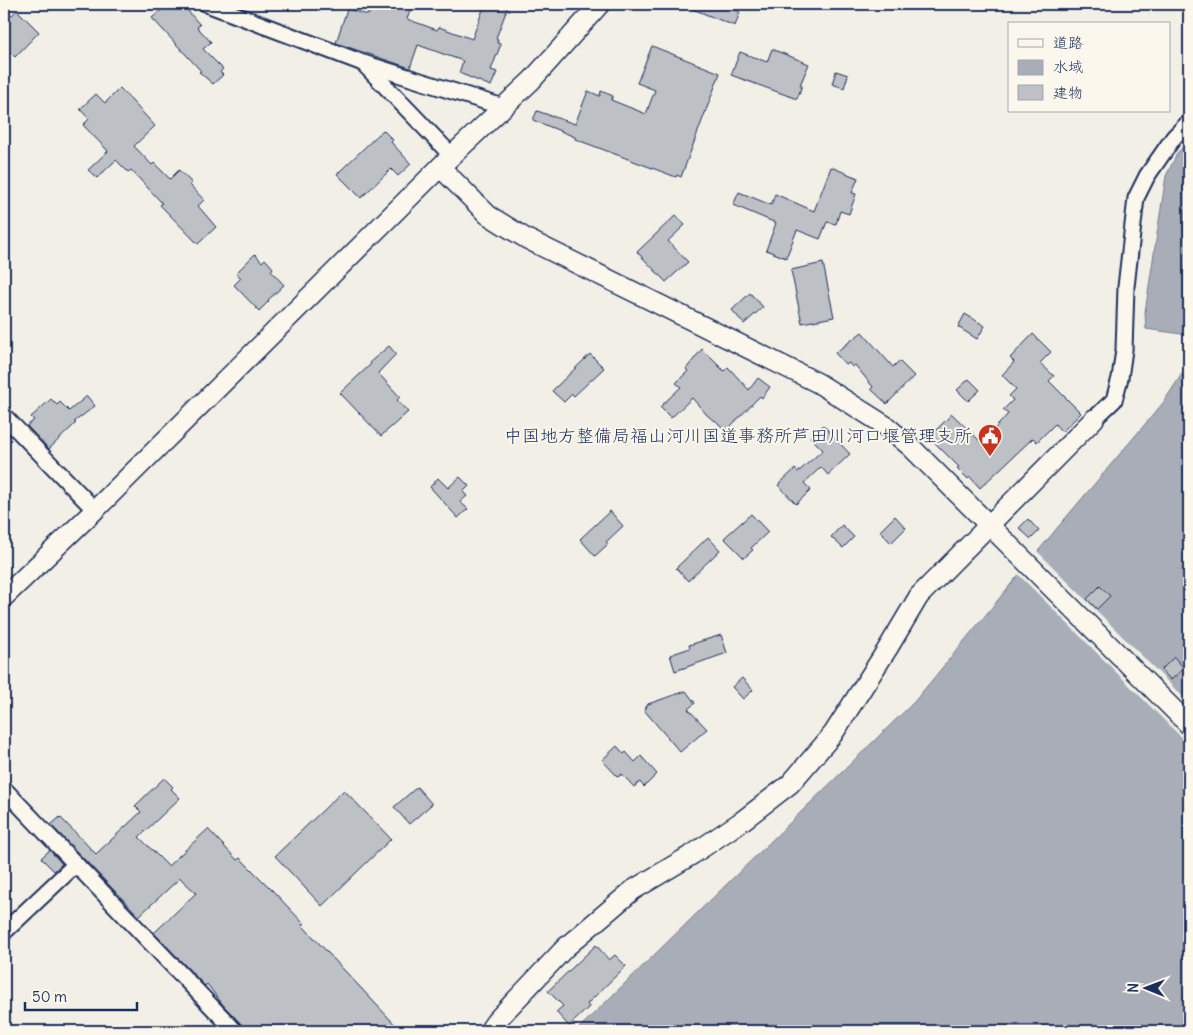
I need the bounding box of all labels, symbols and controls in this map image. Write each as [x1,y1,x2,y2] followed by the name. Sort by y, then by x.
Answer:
[1008,22,1170,112] legend
[1053,33,1083,52] text: 道路
[1053,57,1083,76] text: 水域
[1053,83,1083,102] text: 建物
[977,423,1003,457] public building icon: 中国地方整備局福山河川国道事務所芦田川河口堰管理支所
[504,424,972,447] place label: 中国地方整備局福山河川国道事務所芦田川河口堰管理支所
[1120,962,1170,1012] north arrow
[25,980,138,1012] scale bar
[1124,983,1142,993] text: N
[32,987,67,1006] text: 50 m

